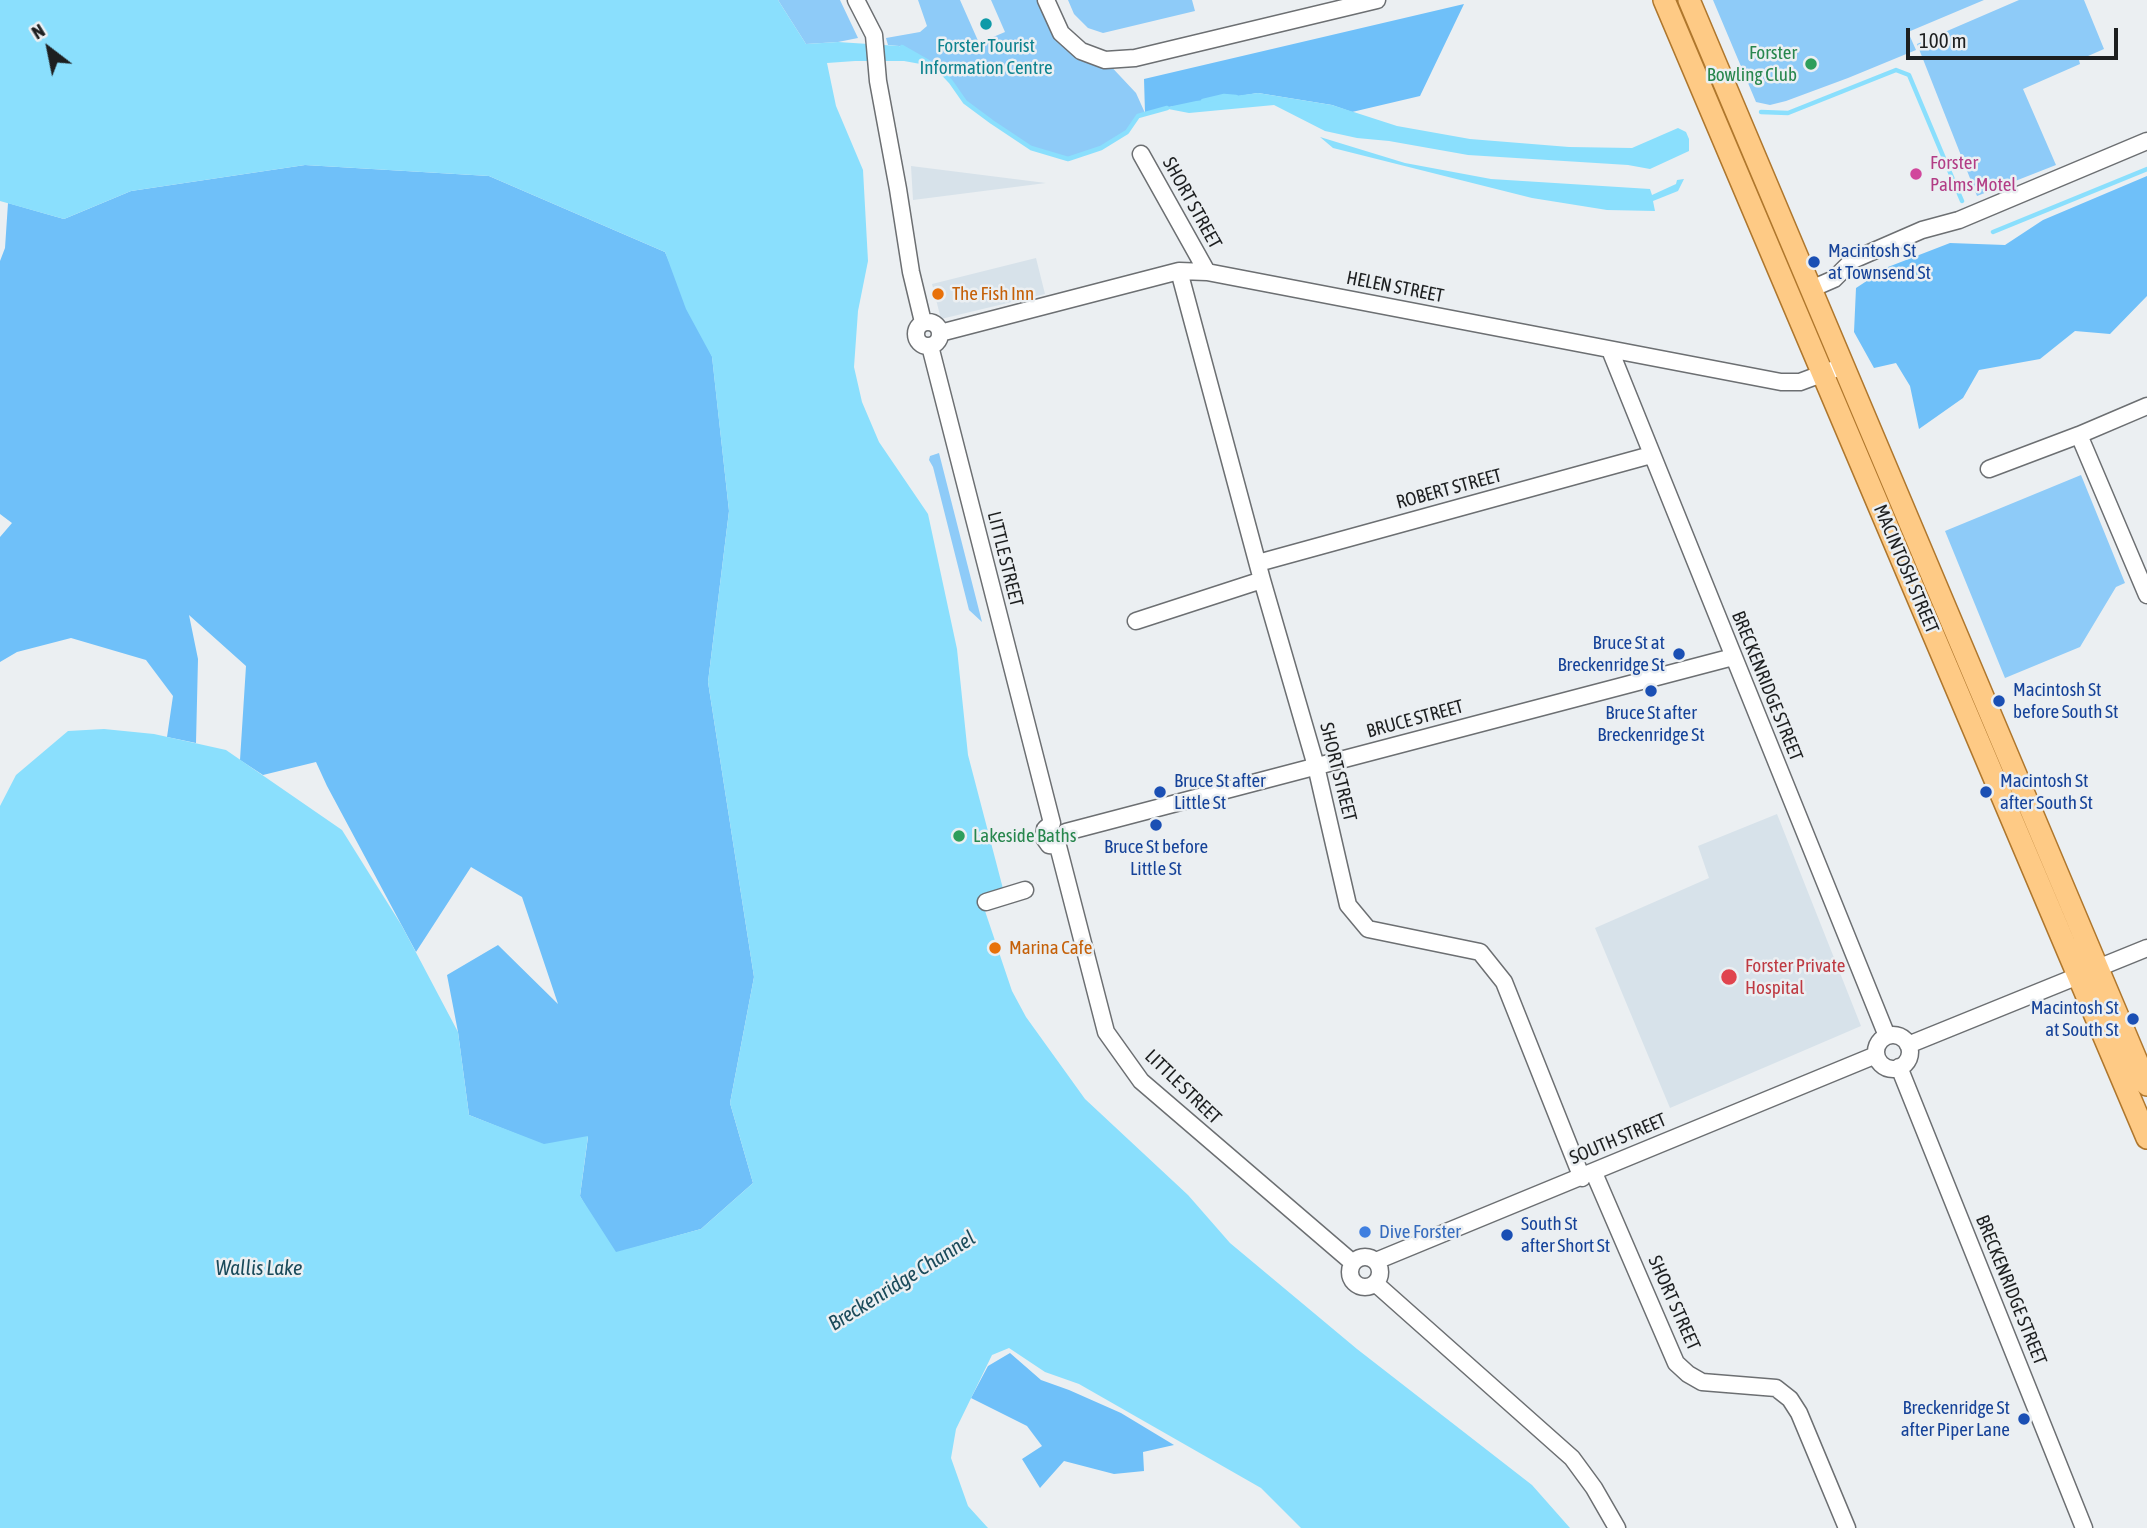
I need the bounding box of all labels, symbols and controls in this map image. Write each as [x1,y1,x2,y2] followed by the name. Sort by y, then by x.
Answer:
[14,14,84,84] north arrow
[1909,14,2121,58] scale bar
[978,16,994,32] marker: Forster Tourist Information Centre
[27,19,48,43] text: N
[1919,28,1967,52] text: 100 m
[919,35,1053,79] place label: Forster Tourist Information Centre
[1707,42,1797,86] place label: Forster Bowling Club
[1803,56,1819,72] marker: Forster Bowling Club
[1930,152,2016,196] place label: Forster Palms Motel
[1158,153,1226,253] street label: SHORT STREET
[1908,166,1924,182] marker: Forster Palms Motel
[1828,240,1931,284] place label: Macintosh St at Townsend St
[1806,254,1822,270] marker: Macintosh St at Townsend St
[1344,266,1446,308] street label: HELEN STREET
[952,283,1034,305] place label: The Fish Inn
[930,286,946,302] marker: The Fish Inn
[1394,464,1504,514] street label: ROBERT STREET
[1869,501,1943,637] street label: MACINTOSH STREET
[982,509,1028,609] street label: LITTLE STREET
[1726,608,1808,764] street label: BRECKENRIDGE STREET
[1558,632,1665,676] place label: Bruce St at Breckenridge St
[1671,646,1687,662] marker: Bruce St at Breckenridge St
[2013,679,2118,723] place label: Macintosh St before South St
[1643,683,1659,699] marker: Bruce St after Breckenridge St
[1991,693,2007,709] marker: Macintosh St before South St
[1364,695,1466,743] street label: BRUCE STREET
[1597,702,1705,746] place label: Bruce St after Breckenridge St
[1315,720,1361,824] street label: SHORT STREET
[1174,770,1266,814] place label: Bruce St after Little St
[2000,770,2093,814] place label: Macintosh St after South St
[1152,784,1168,800] marker: Bruce St after Little St
[1978,784,1994,800] marker: Macintosh St after South St
[1148,817,1164,833] marker: Bruce St before Little St
[973,825,1076,847] place label: Lakeside Baths
[951,828,967,844] marker: Lakeside Baths
[1104,836,1208,880] place label: Bruce St before Little St
[1009,937,1092,959] place label: Marina Cafe
[987,940,1003,956] marker: Marina Cafe
[1745,955,1845,999] place label: Forster Private Hospital
[1719,967,1739,987] marker: Forster Private Hospital
[2031,997,2119,1041] place label: Macintosh St at South St
[2125,1011,2141,1027] marker: Macintosh St at South St
[1140,1045,1226,1129] street label: LITTLE STREET
[1566,1108,1670,1170] street label: SOUTH STREET
[1970,1212,2052,1368] street label: BRECKENRIDGE STREET
[1521,1213,1610,1257] place label: South St after Short St
[1379,1221,1461,1243] place label: Dive Forster
[1357,1224,1373,1240] marker: Dive Forster
[824,1226,980,1336] water label: Breckenridge Channel
[1499,1227,1515,1243] marker: South St after Short St
[1643,1252,1705,1354] street label: SHORT STREET
[216,1255,302,1281] water label: Wallis Lake
[1901,1397,2010,1441] place label: Breckenridge St after Piper Lane
[2016,1411,2032,1427] marker: Breckenridge St after Piper Lane

